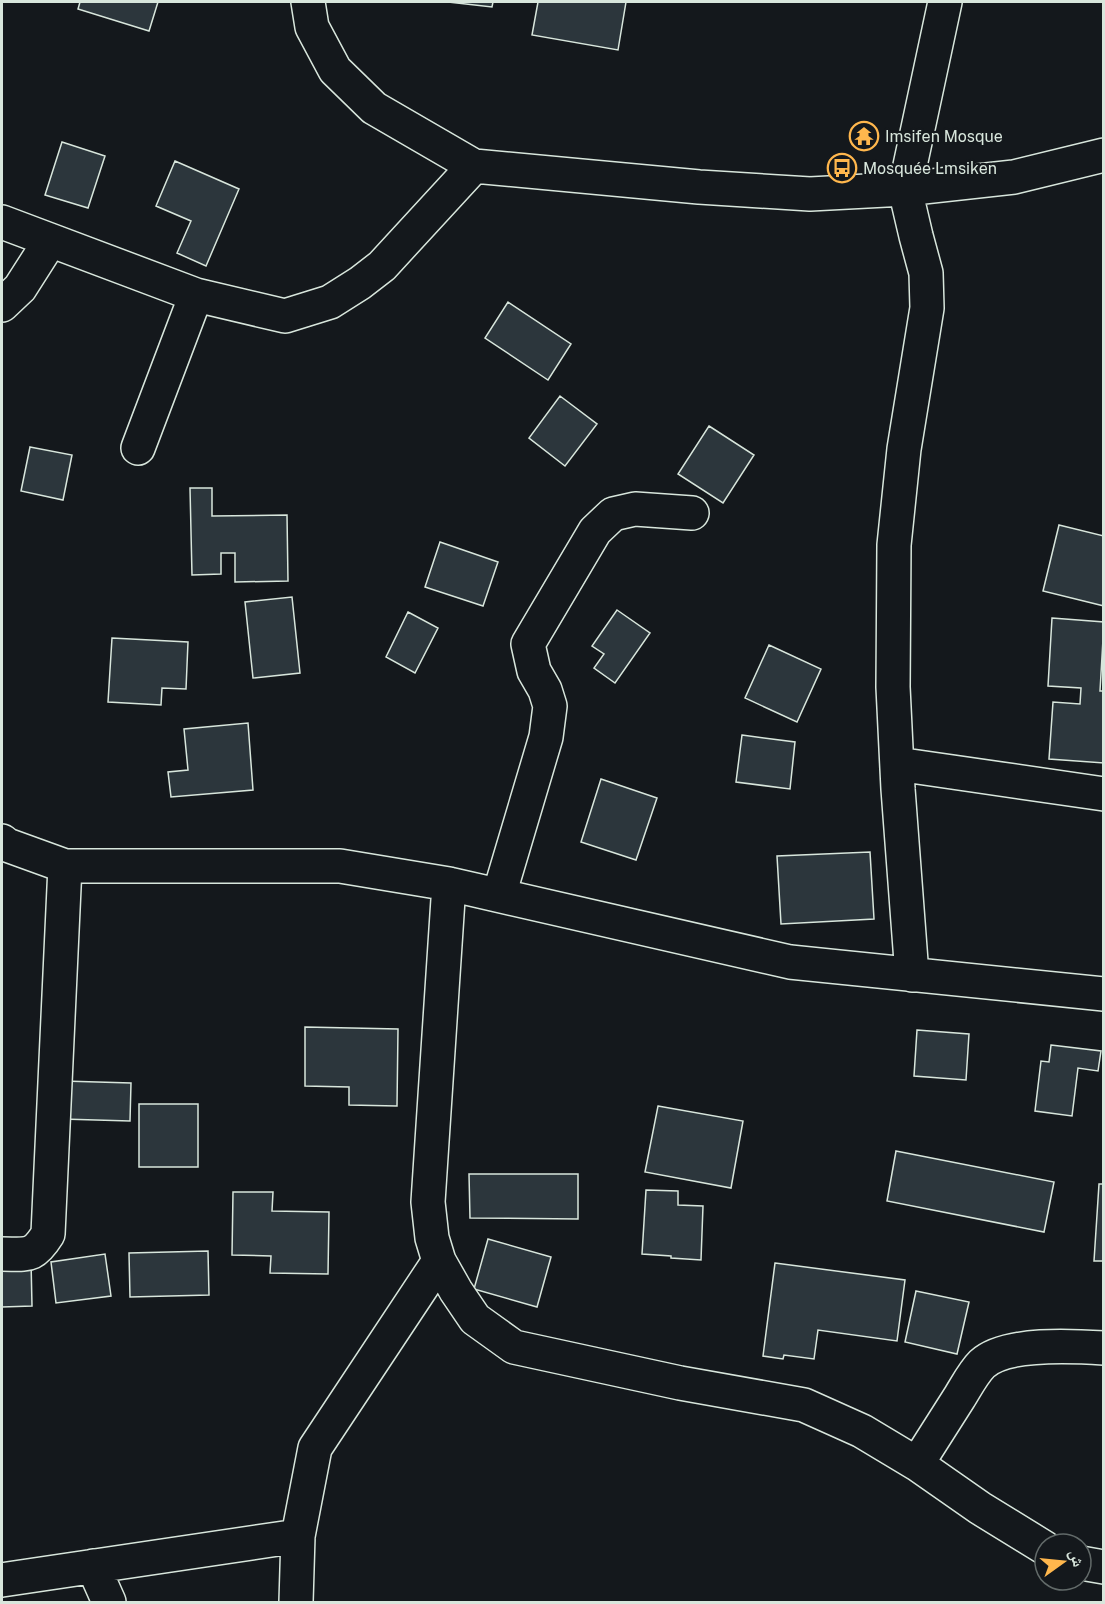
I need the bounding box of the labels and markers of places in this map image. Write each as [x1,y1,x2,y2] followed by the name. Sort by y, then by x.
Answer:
[848,120,880,152] temple icon: Imsifen Mosque
[885,127,1003,146] place label: Imsifen Mosque
[826,152,858,184] bus stop icon: Mosquée Lmsiken
[863,159,997,178] place label: Mosquée Lmsiken

